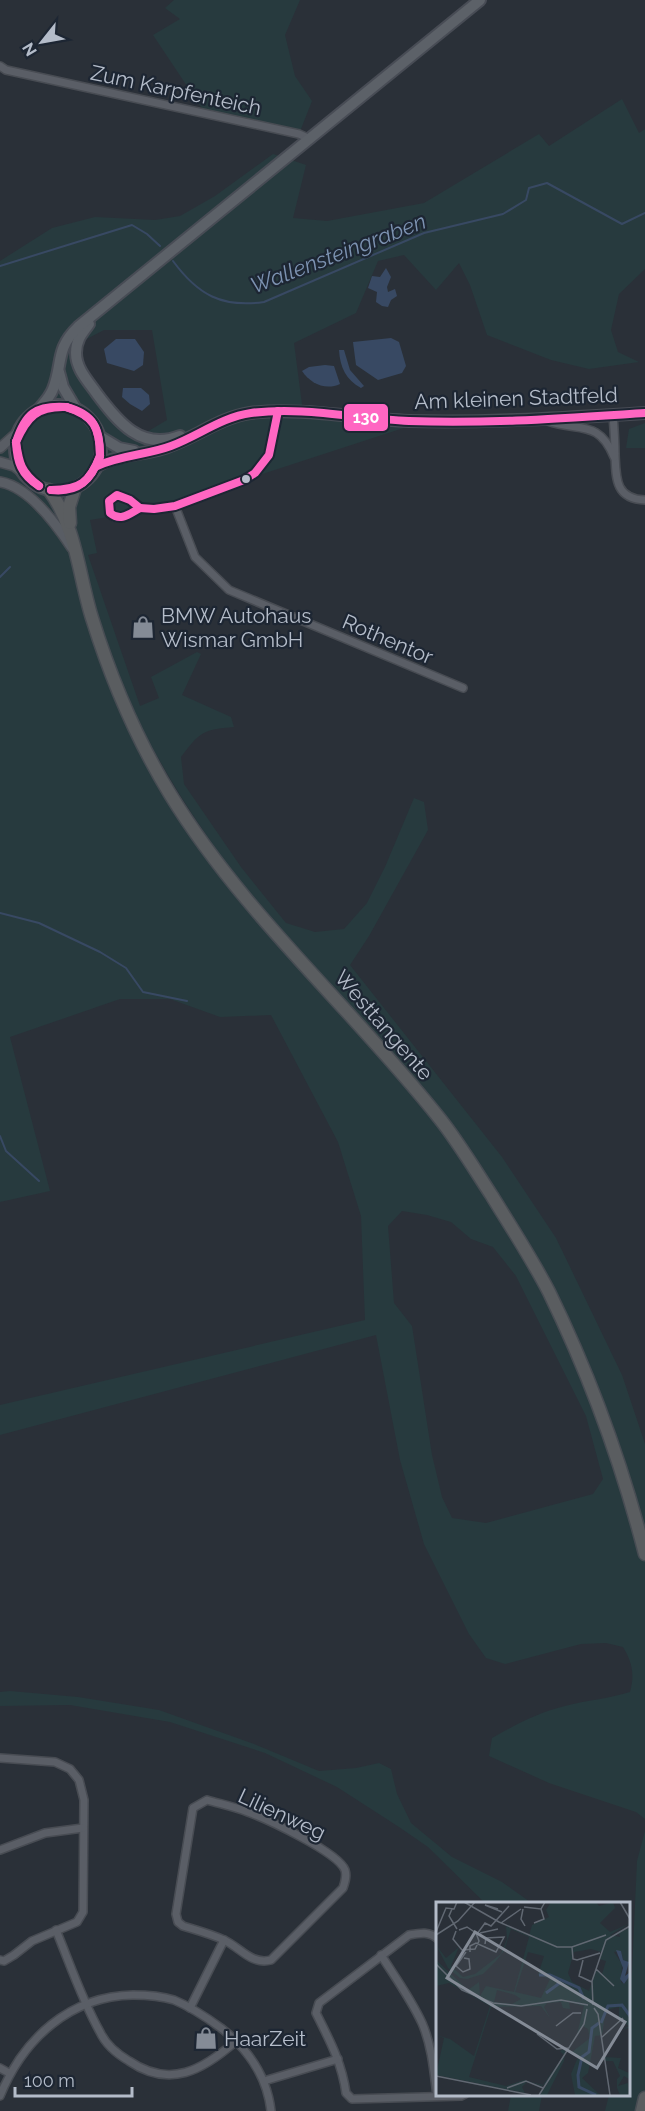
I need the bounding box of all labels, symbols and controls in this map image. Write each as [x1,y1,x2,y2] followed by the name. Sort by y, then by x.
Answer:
[12,12,72,72] north arrow
[18,39,41,60] text: N
[88,60,264,120] street label: Zum Karpfenteich
[247,208,429,298] water label: Wallensteingraben
[414,382,618,414] street label: Am kleinen Stadtfeld
[343,403,389,432] line badge: 130
[353,408,380,427] text: 130
[240,473,252,485] unlabelled marker
[161,603,311,652] place label: BMW Autohaus Wismar GmbH
[339,609,438,670] street label: Rothentor
[130,614,156,640] shop icon: BMW Autohaus Wismar GmbH
[329,965,439,1085] street label: Westtangente
[234,1783,330,1845] street label: Lilienweg
[436,1902,630,2096] inset map
[193,2025,219,2051] shop icon: HaarZeit
[224,2026,306,2051] place label: HaarZeit
[15,2060,132,2098] scale bar
[24,2070,75,2091] text: 100 m

